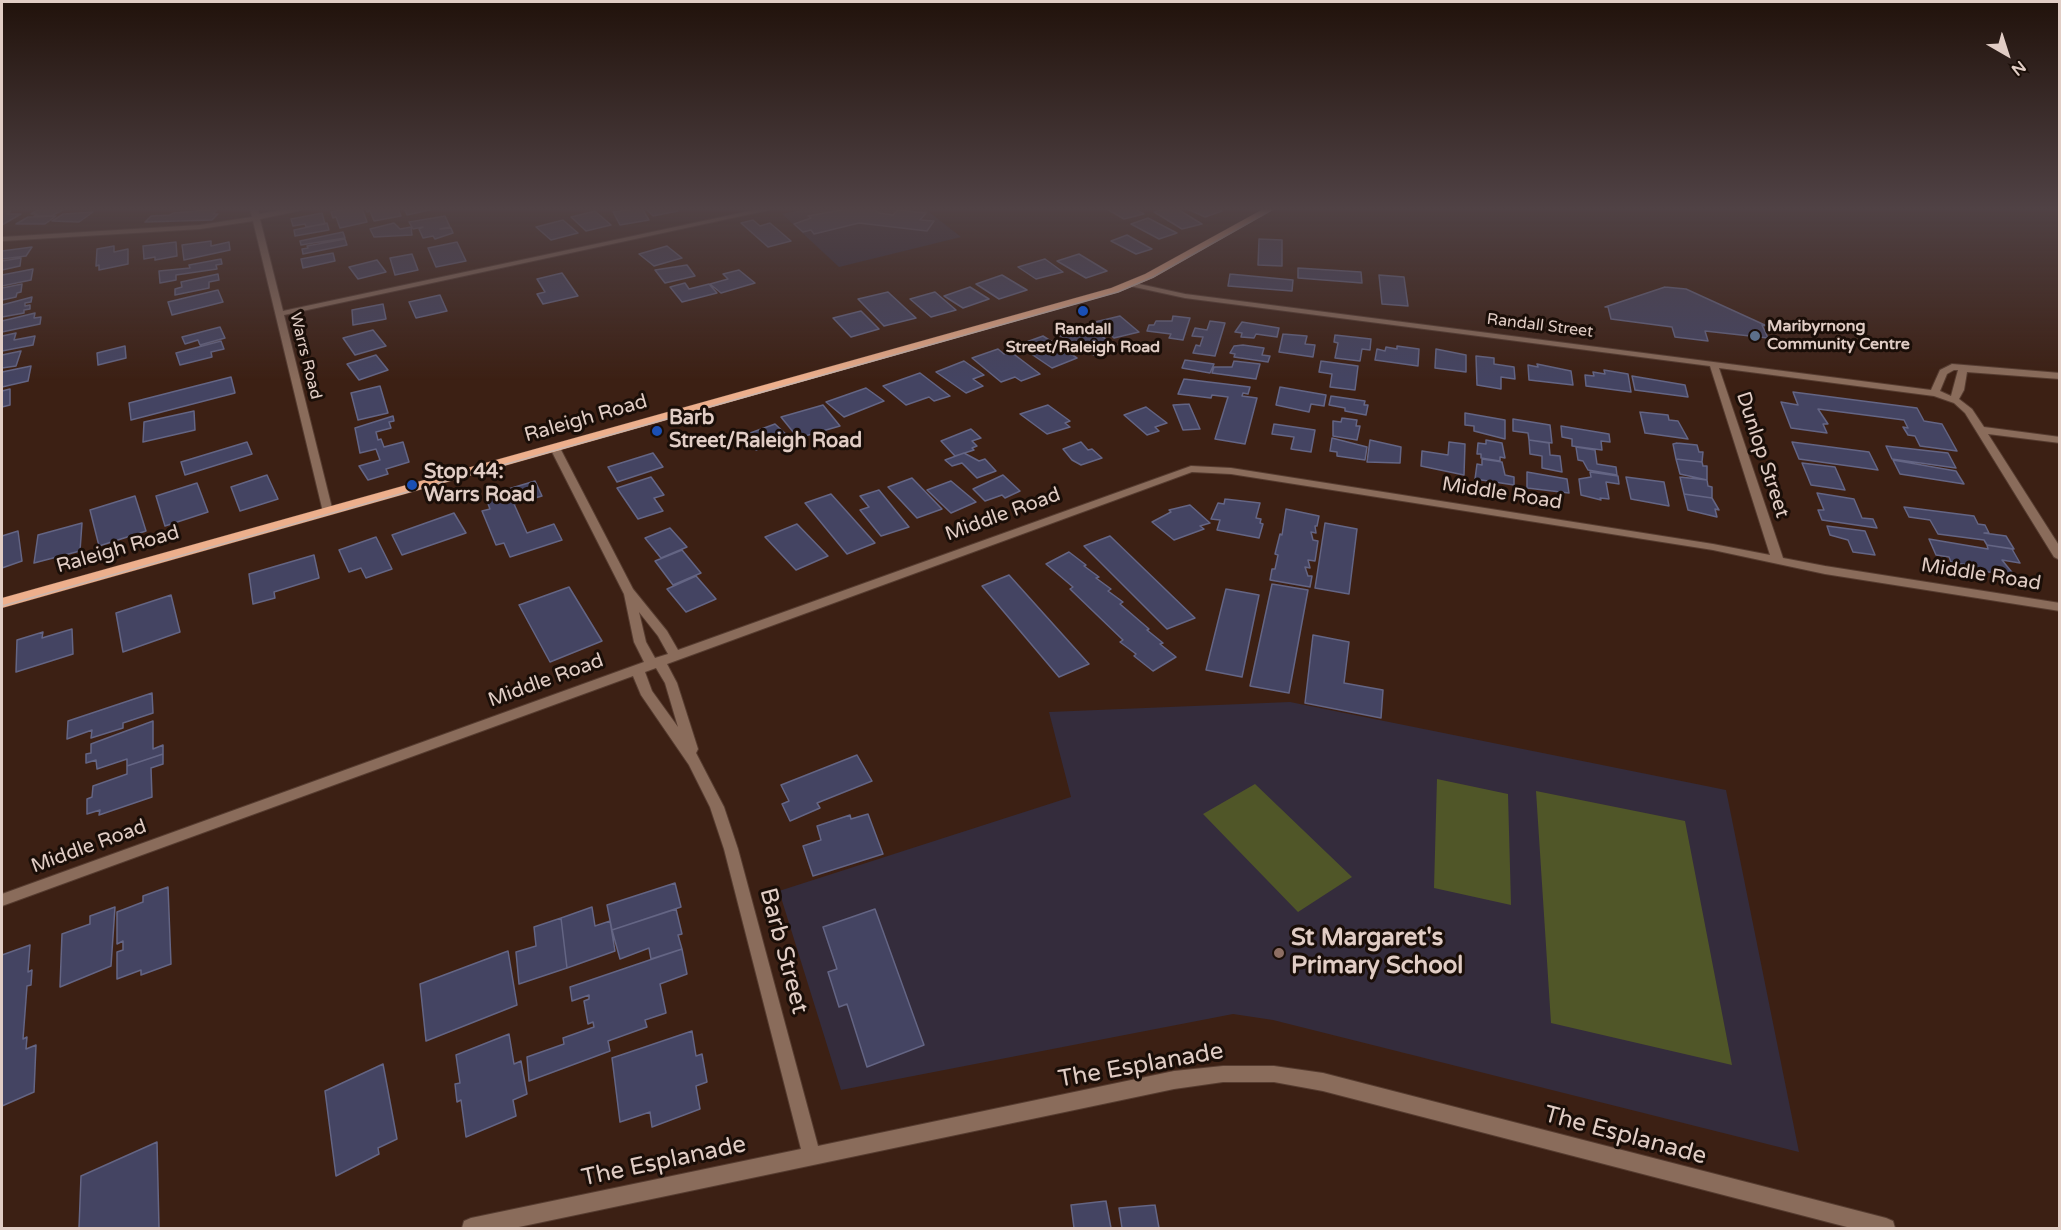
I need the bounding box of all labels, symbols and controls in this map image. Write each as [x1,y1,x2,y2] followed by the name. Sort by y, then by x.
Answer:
[1977,24,2037,84] north arrow
[2007,56,2030,80] text: N
[1076,304,1090,318] marker: Randall Street/Raleigh Road
[1486,310,1594,342] street label: Randall Street
[285,311,325,401] street label: Warrs Road
[1767,317,1910,355] place label: Maribyrnong Community Centre
[1006,320,1160,358] place label: Randall Street/Raleigh Road
[1748,329,1762,343] marker: Maribyrnong Community Centre
[1730,389,1794,521] street label: Dunlop Street
[522,390,650,448] street label: Raleigh Road
[669,407,862,454] place label: Barb Street/Raleigh Road
[650,424,664,438] marker: Barb Street/Raleigh Road
[424,461,535,508] place label: Stop 44: Warrs Road
[1440,473,1564,515] street label: Middle Road
[405,478,419,492] marker: Stop 44: Warrs Road
[942,483,1064,547] street label: Middle Road
[54,521,182,579] street label: Raleigh Road
[1919,554,2043,596] street label: Middle Road
[485,649,607,713] street label: Middle Road
[28,815,150,879] street label: Middle Road
[752,885,814,1017] street label: Barb Street
[1291,925,1463,981] place label: St Margaret's Primary School
[1272,946,1286,960] marker: St Margaret's Primary School
[1056,1037,1226,1095] street label: The Esplanade
[1541,1100,1709,1172] street label: The Esplanade
[579,1131,749,1193] street label: The Esplanade

